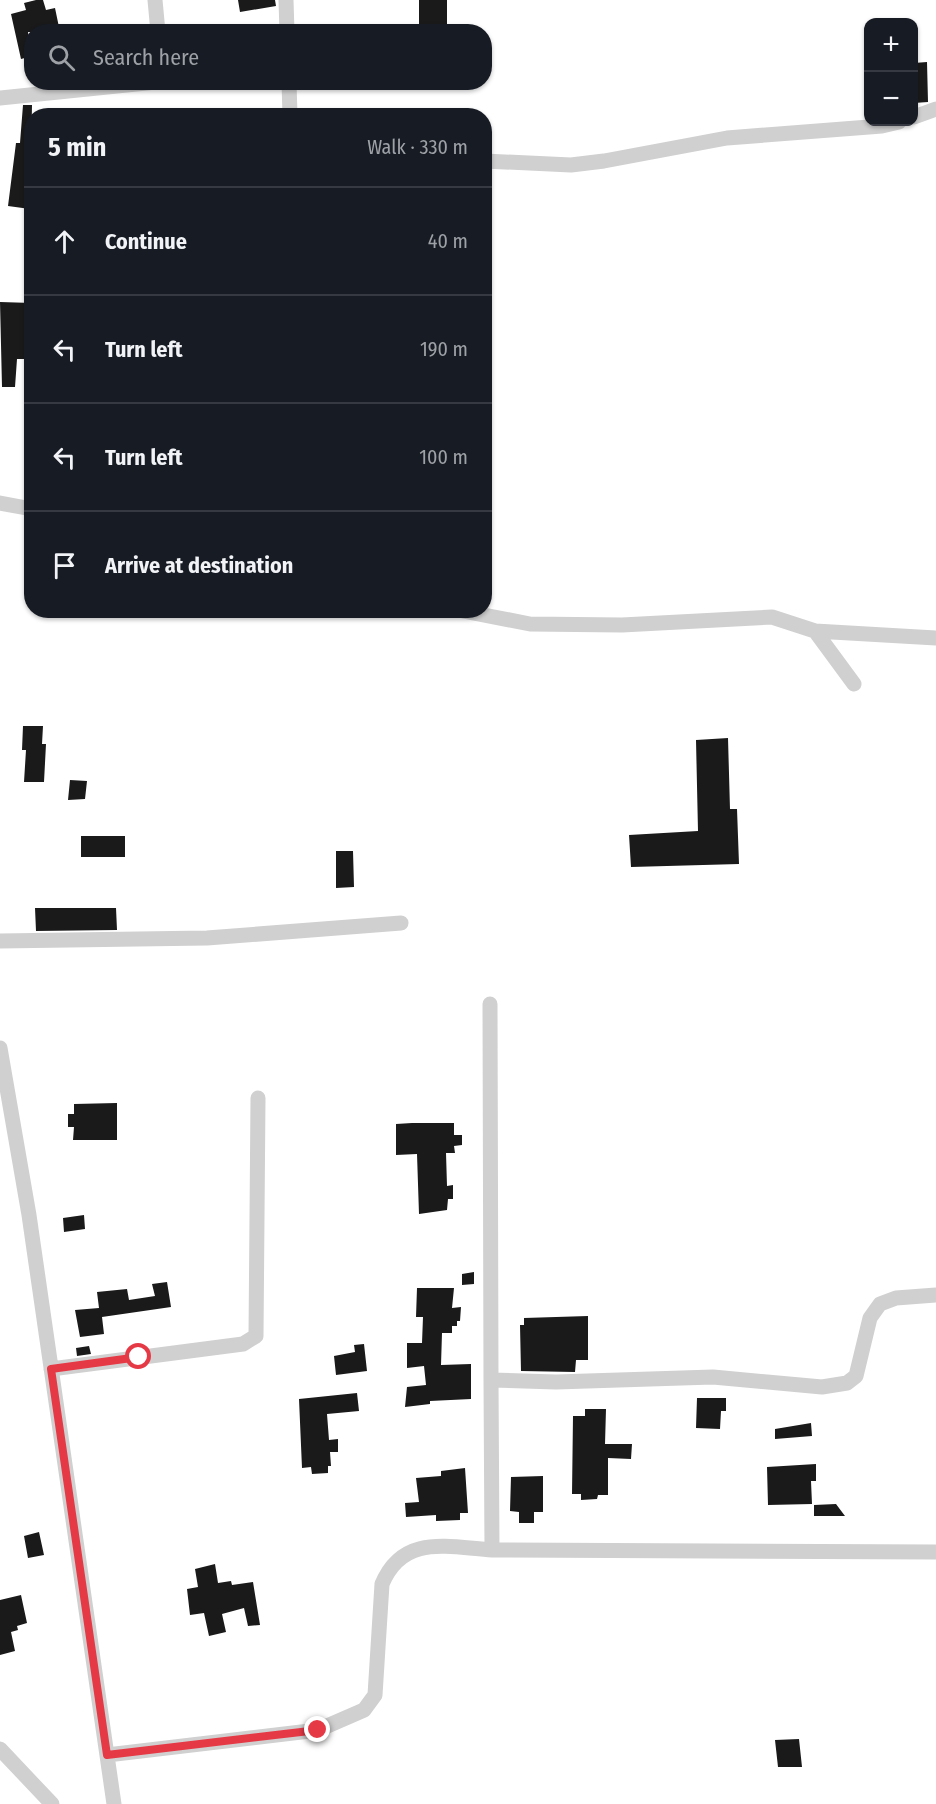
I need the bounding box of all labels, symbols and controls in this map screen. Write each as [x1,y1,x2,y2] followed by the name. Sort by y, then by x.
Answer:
[864,18,918,126] map controls
[864,18,918,72] button: +
[24,24,492,90] search box
[45,41,78,74] icon: search
[93,44,199,71] text: Search here
[864,72,918,126] button: −
[48,132,106,163] text: 5 min
[367,135,468,159] text: Walk · 330 m
[48,225,81,258] icon: ahead
[105,228,187,255] text: Continue
[428,229,468,253] text: 40 m
[48,333,81,366] icon: left
[105,336,183,363] text: Turn left
[420,337,468,361] text: 190 m
[48,441,81,474] icon: left
[105,444,183,471] text: Turn left
[419,445,468,469] text: 100 m
[48,549,81,582] icon: arrive
[105,552,293,579] text: Arrive at destination
[125,1343,151,1369] route start
[304,1716,330,1742] route end

